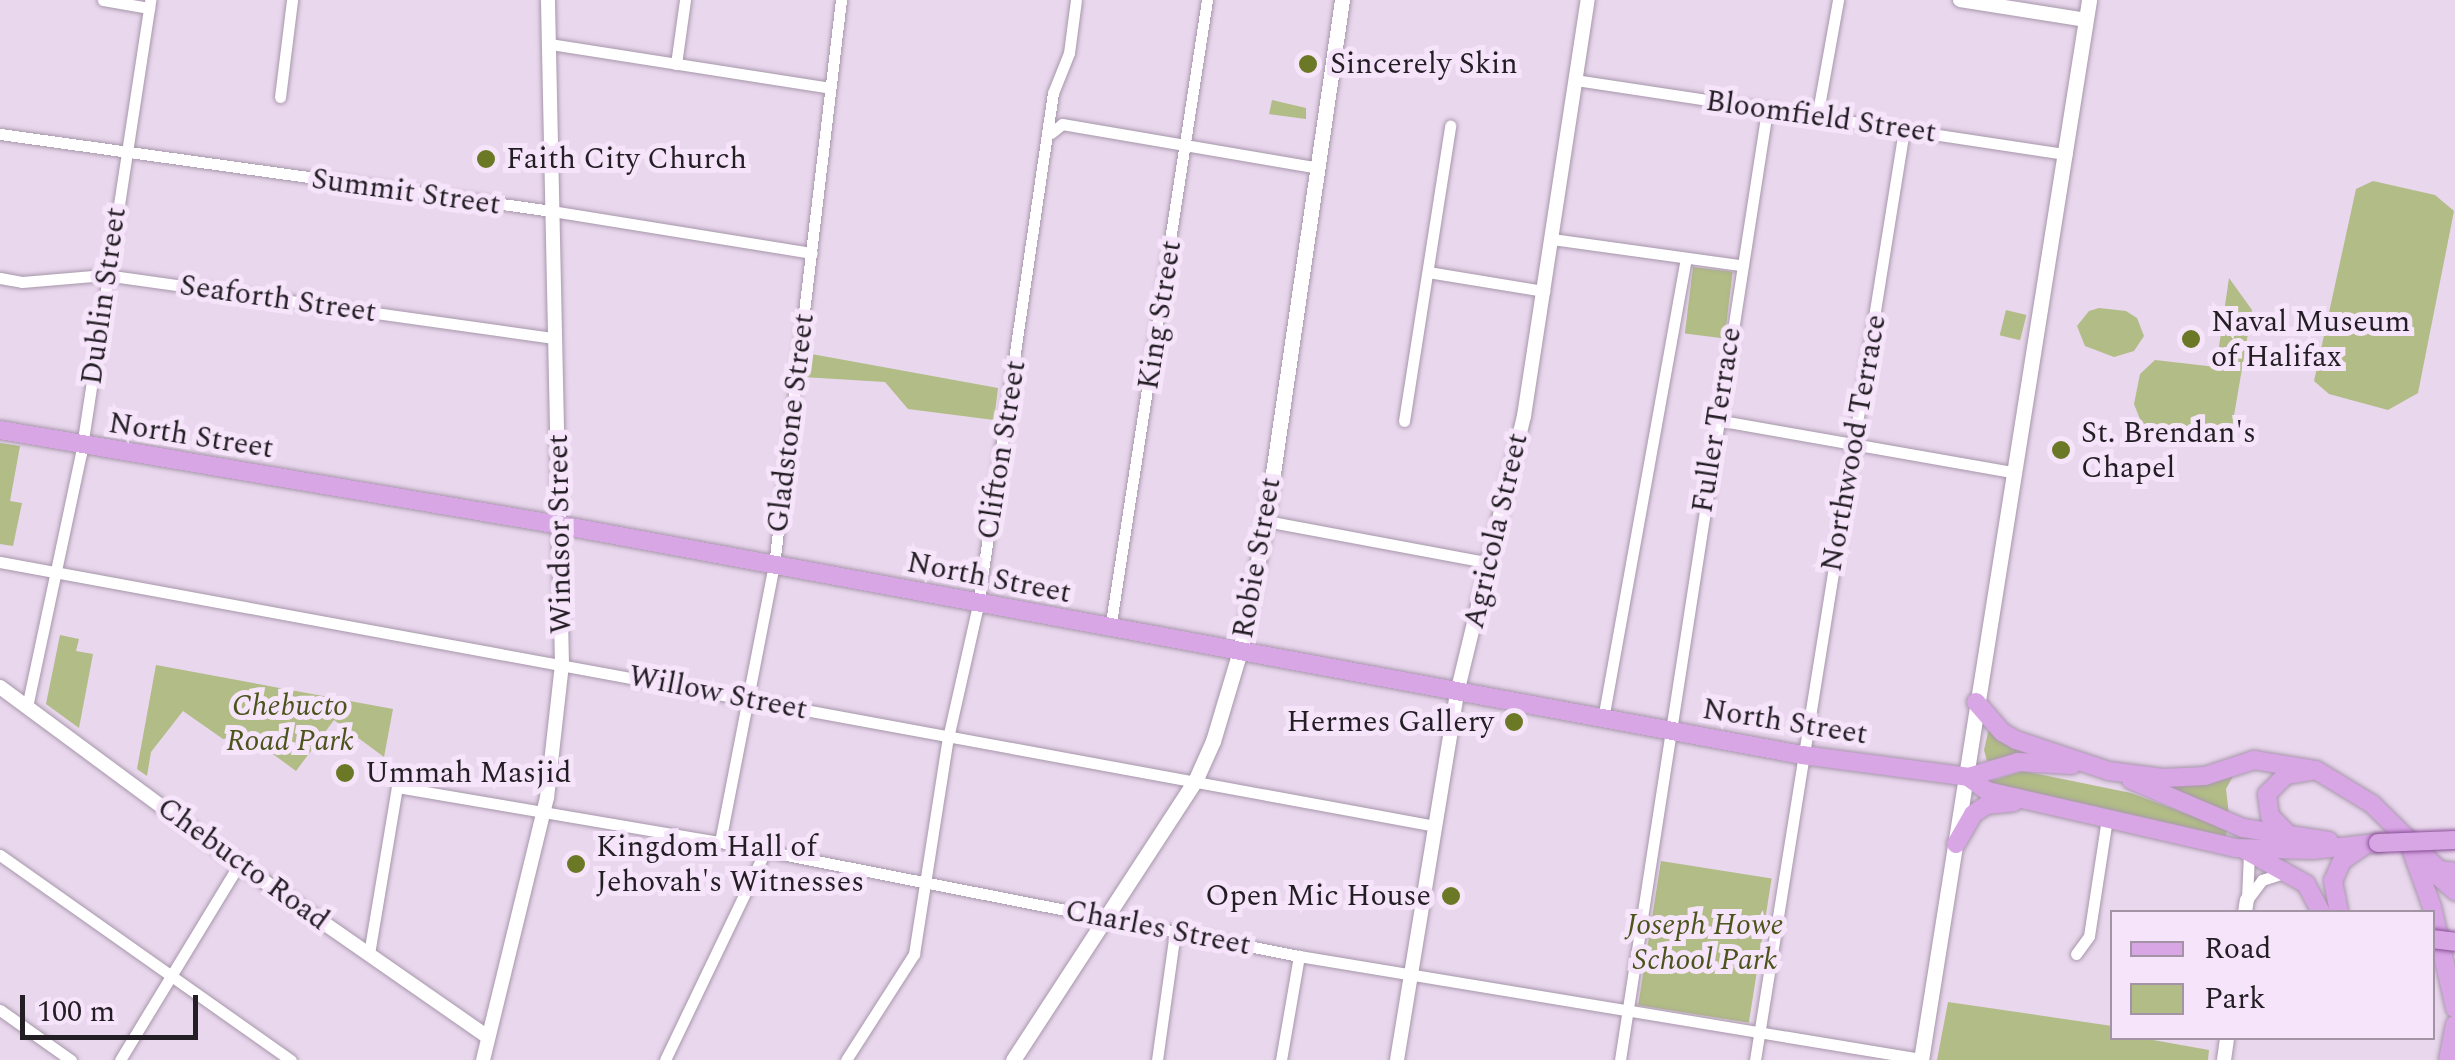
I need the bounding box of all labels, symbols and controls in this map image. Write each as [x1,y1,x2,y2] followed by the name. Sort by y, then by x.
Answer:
[1330,46,1518,82] place label: Sincerely Skin
[1295,51,1321,77] marker: Sincerely Skin
[1703,83,1939,151] street label: Bloomfield Street
[506,141,747,177] place label: Faith City Church
[475,148,497,170] marker: Faith City Church
[309,161,503,223] street label: Summit Street
[74,205,134,387] street label: Dublin Street
[1130,238,1190,392] street label: King Street
[177,267,379,331] street label: Seaforth Street
[2211,304,2410,374] place label: Naval Museum of Halifax
[760,311,822,535] street label: Gladstone Street
[1814,312,1894,574] street label: Northwood Terrace
[1685,325,1749,515] street label: Fuller Terrace
[2180,328,2202,350] marker: Naval Museum of Halifax
[970,358,1034,542] street label: Clifton Street
[106,405,276,467] street label: North Street
[2081,415,2256,486] place label: St. Brendan's Chapel
[1456,430,1536,632] street label: Agricola Street
[540,434,580,634] street label: Windsor Street
[2050,439,2072,461] marker: St. Brendan's Chapel
[1225,475,1289,641] street label: Robie Street
[904,544,1074,612] street label: North Street
[626,658,810,728] street label: Willow Street
[226,688,354,758] park label: Chebucto Road Park
[1700,691,1870,753] street label: North Street
[1286,704,1494,740] place label: Hermes Gallery
[1503,711,1525,733] marker: Hermes Gallery
[365,755,572,791] place label: Ummah Masjid
[334,762,356,784] marker: Ummah Masjid
[150,790,336,938] street label: Chebucto Road
[596,829,864,900] place label: Kingdom Hall of Jehovah's Witnesses
[565,853,587,875] marker: Kingdom Hall of Jehovah's Witnesses
[1205,878,1431,914] place label: Open Mic House
[1440,885,1462,907] marker: Open Mic House
[1062,892,1254,964] street label: Charles Street
[1626,907,1784,978] park label: Joseph Howe School Park
[2110,910,2435,1040] legend
[2204,926,2272,972] text: Road
[25,975,202,1037] scale bar
[2204,976,2266,1022] text: Park
[37,989,115,1035] text: 100 m

